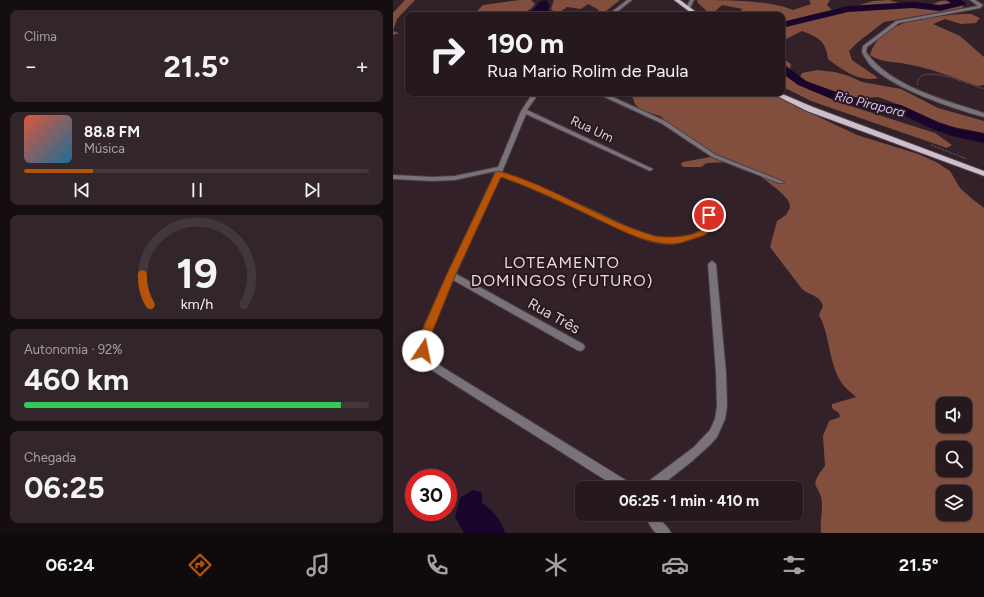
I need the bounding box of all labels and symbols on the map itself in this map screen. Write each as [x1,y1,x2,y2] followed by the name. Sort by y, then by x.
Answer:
[833,88,907,120] water label: Rio Pirapora
[568,113,616,145] street label: Rua Um
[692,198,726,232] pin
[471,253,653,290] district label: LOTEAMENTO DOMINGOS (FUTURO)
[525,294,583,338] street label: Rua Três
[402,330,444,372] position arrow
[405,469,457,521] speed limit sign: 30

